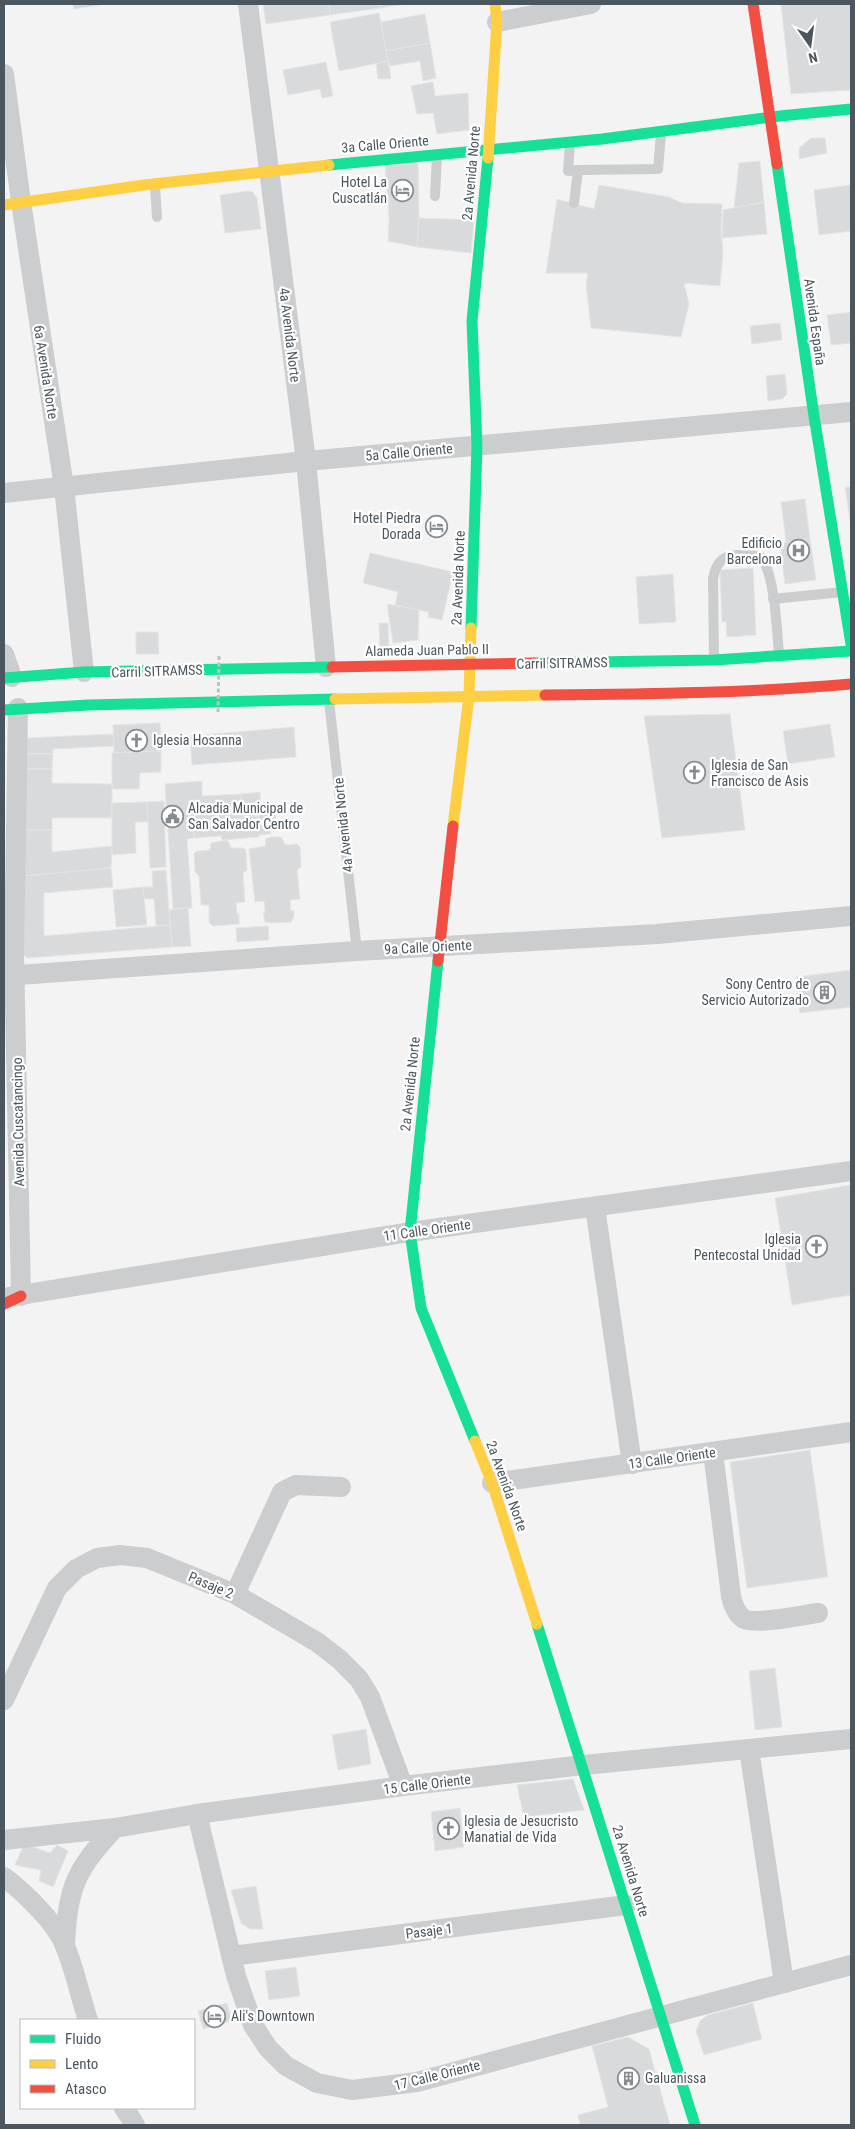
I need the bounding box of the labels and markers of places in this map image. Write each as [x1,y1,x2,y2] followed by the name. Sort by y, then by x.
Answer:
[332,174,387,206] place label: Hotel La Cuscatlán
[391,178,415,202] hotel icon: Hotel La Cuscatlán
[353,510,421,542] place label: Hotel Piedra Dorada
[425,514,449,538] hotel icon: Hotel Piedra Dorada
[727,535,782,567] place label: Edificio Barcelona
[786,539,810,563] hospital icon: Edificio Barcelona
[125,728,149,752] church icon: Iglesia Hosanna
[153,732,242,748] place label: Iglesia Hosanna
[711,757,809,789] place label: Iglesia de San Francisco de Asis
[683,761,707,785] church icon: Iglesia de San Francisco de Asis
[188,800,304,832] place label: Alcadia Municipal de San Salvador Centro
[160,804,184,828] public building icon: Alcadia Municipal de San Salvador Centro
[702,976,809,1008] place label: Sony Centro de Servicio Autorizado
[813,980,837,1004] building icon: Sony Centro de Servicio Autorizado
[694,1231,801,1263] place label: Iglesia Pentecostal Unidad
[805,1235,829,1259] church icon: Iglesia Pentecostal Unidad
[464,1813,578,1845] place label: Iglesia de Jesucristo Manatial de Vida
[436,1817,460,1841] church icon: Iglesia de Jesucristo Manatial de Vida
[203,2004,227,2028] hotel icon: Ali's Downtown
[231,2008,315,2024] place label: Ali's Downtown
[617,2066,641,2090] building icon: Galuanissa
[645,2070,706,2086] place label: Galuanissa

